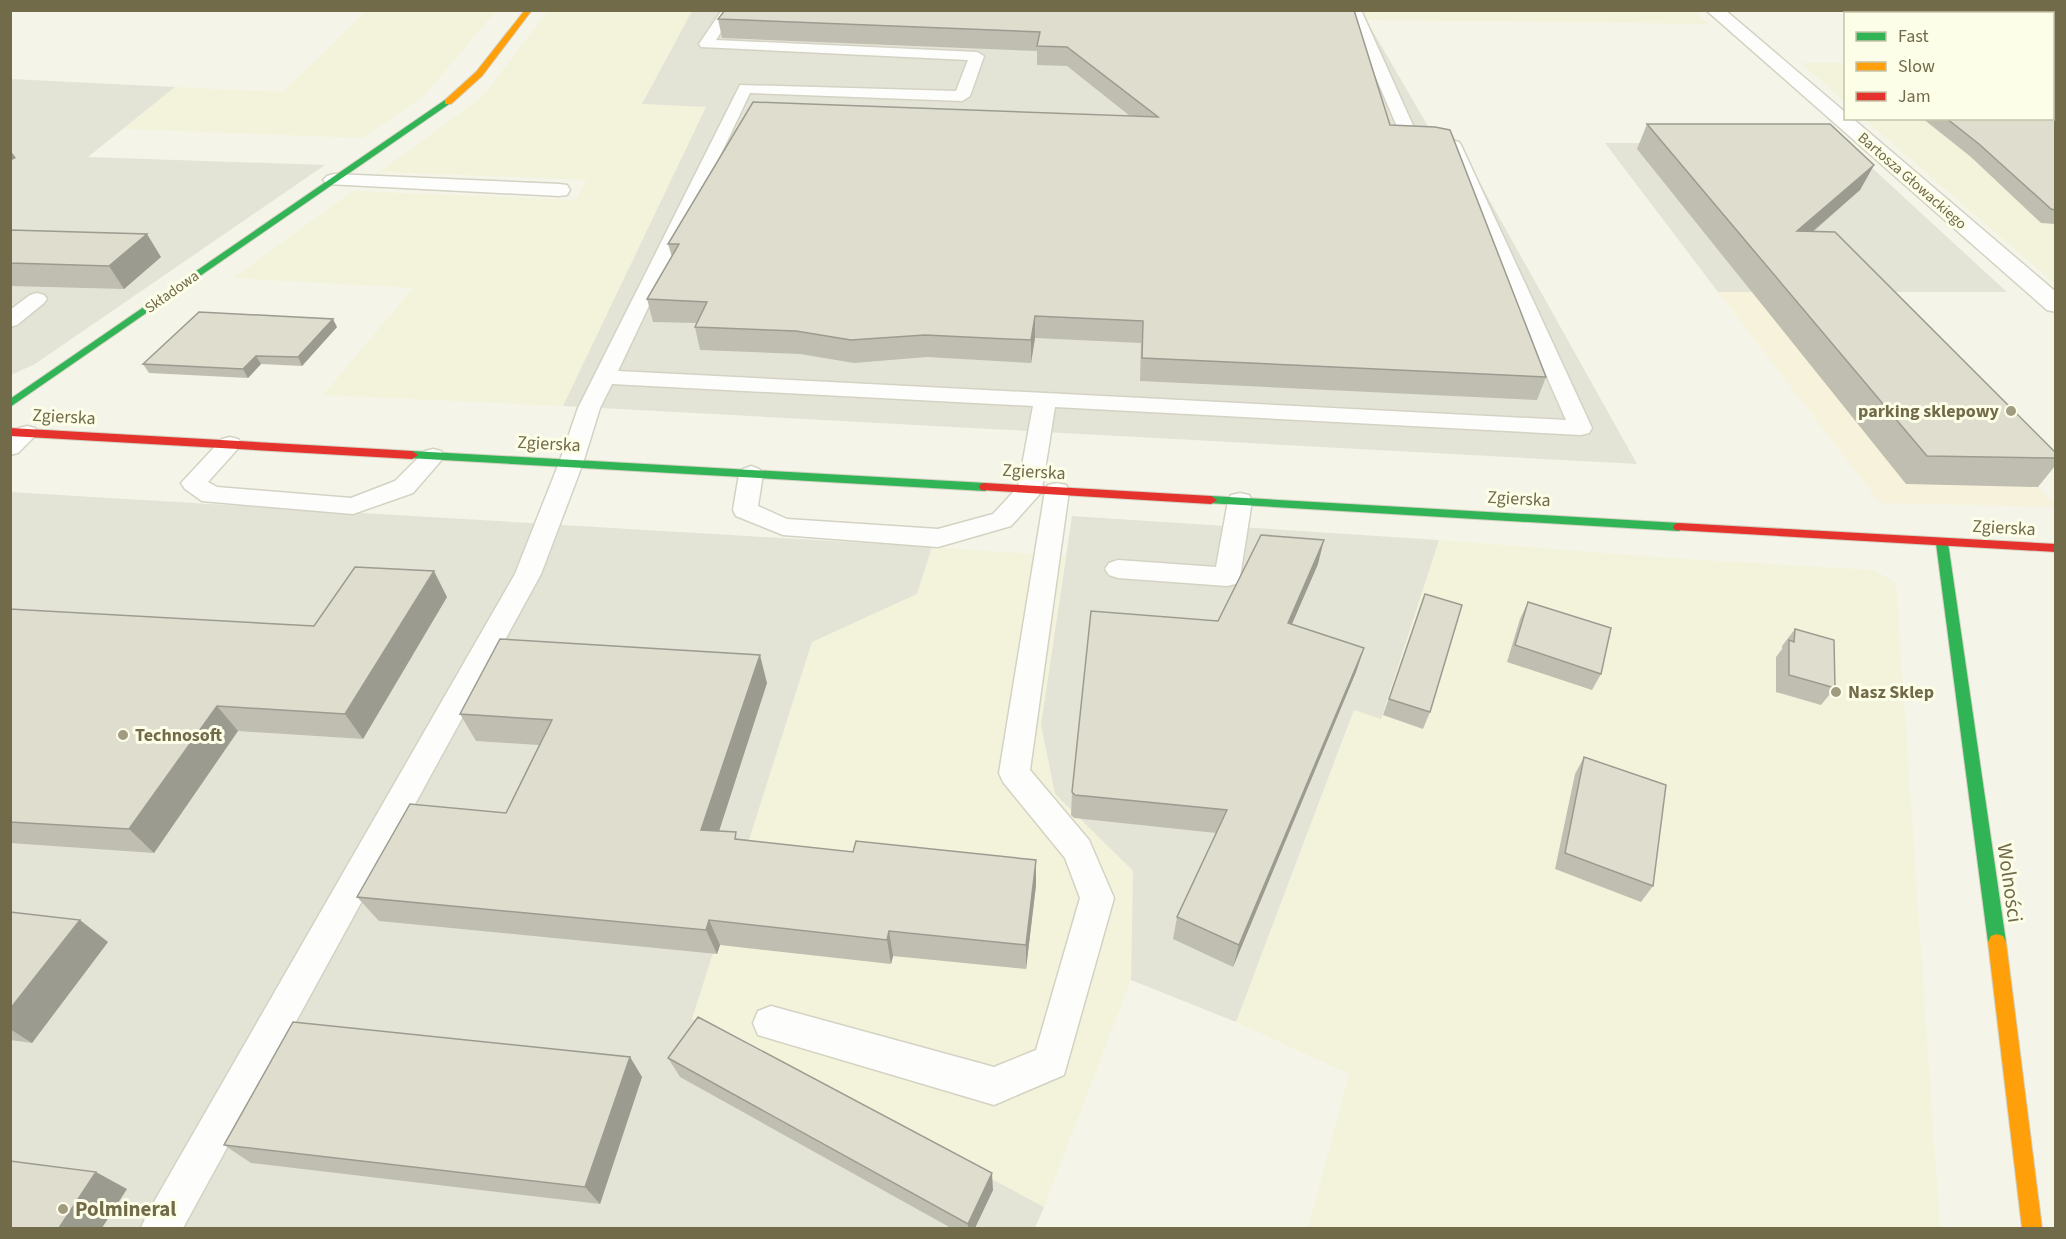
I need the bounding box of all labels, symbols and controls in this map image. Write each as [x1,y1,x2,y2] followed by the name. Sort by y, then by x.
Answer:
[1844,12,2054,120] legend
[1898,24,1929,49] text: Fast
[1898,54,1935,79] text: Slow
[1898,84,1931,109] text: Jam
[1853,128,1971,234] street label: Bartosza Głowackiego
[141,266,203,318] street label: Składowa
[1858,399,2000,424] place label: parking sklepowy
[32,403,96,431] street label: Zgierska
[2004,404,2018,418] marker: parking sklepowy
[517,430,581,458] street label: Zgierska
[1002,458,1066,486] street label: Zgierska
[1487,485,1551,513] street label: Zgierska
[1972,514,2036,542] street label: Zgierska
[1848,680,1934,705] place label: Nasz Sklep
[1829,685,1843,699] marker: Nasz Sklep
[135,723,223,748] place label: Technosoft
[116,728,130,742] marker: Technosoft
[1990,841,2030,925] street label: Wolności
[75,1194,176,1224] place label: Polmineral
[56,1202,70,1216] marker: Polmineral

